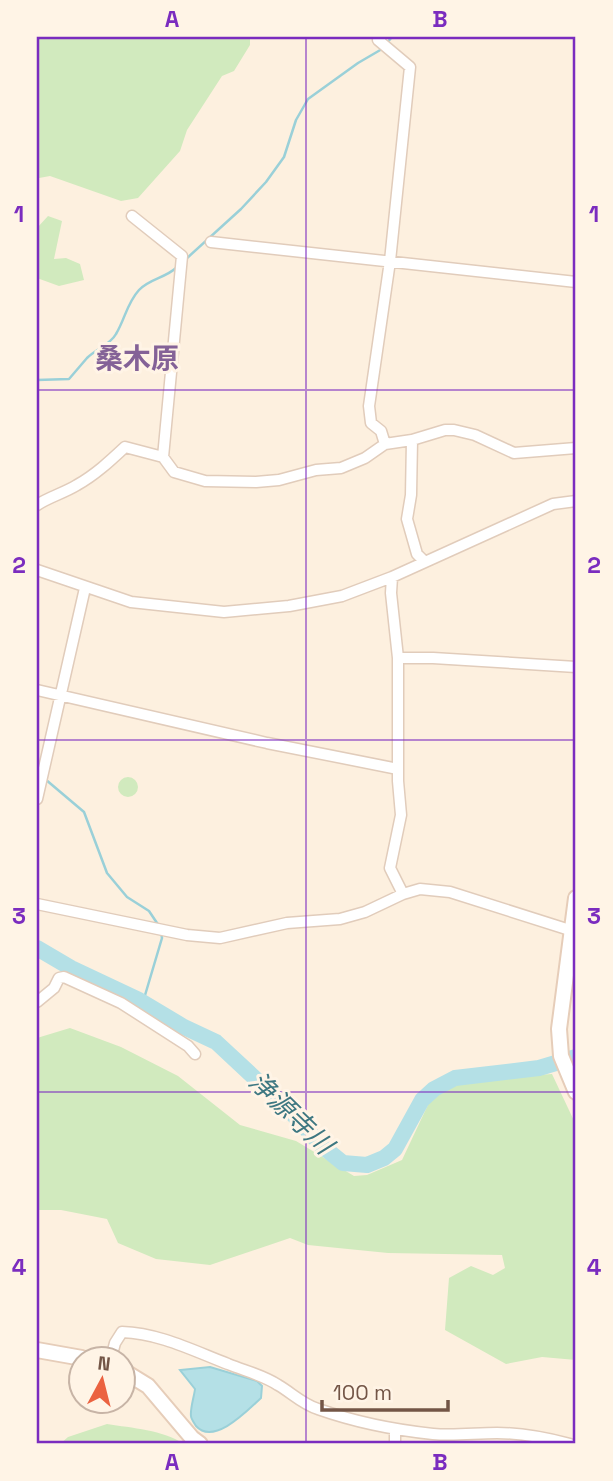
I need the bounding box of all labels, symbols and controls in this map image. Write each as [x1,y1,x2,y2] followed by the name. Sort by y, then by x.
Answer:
[165,4,180,34] text: A
[432,4,448,34] text: B
[14,199,24,229] text: 1
[589,199,599,229] text: 1
[95,340,179,376] district label: 桑木原
[12,550,26,580] text: 2
[587,550,601,580] text: 2
[12,901,26,931] text: 3
[587,901,601,931] text: 3
[242,1065,342,1163] water label: 浄源寺川
[12,1252,27,1282] text: 4
[587,1252,602,1282] text: 4
[66,1344,136,1414] north arrow
[96,1350,112,1377] text: N
[322,1369,448,1413] scale bar
[333,1379,392,1406] text: 100 m
[165,1447,180,1477] text: A
[432,1447,448,1477] text: B

